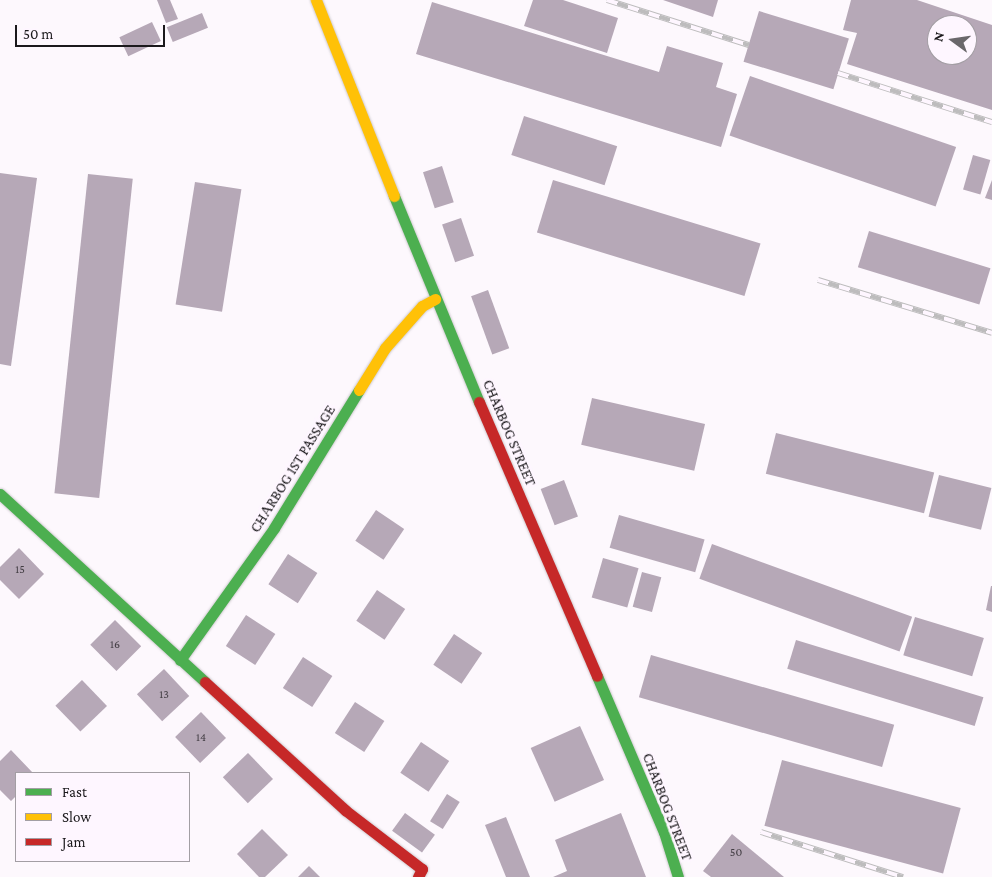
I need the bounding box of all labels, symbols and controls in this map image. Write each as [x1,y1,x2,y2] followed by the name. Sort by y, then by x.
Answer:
[18,15,168,47] scale bar
[927,15,977,65] north arrow
[23,26,53,42] text: 50 m
[929,30,947,43] text: N
[478,377,540,489] street label: CHARBOG STREET
[246,402,340,536] street label: CHАRBOG 1ST PASSAGE
[15,563,25,577] house number: 15
[110,638,120,652] house number: 16
[159,688,169,702] house number: 13
[196,731,206,745] house number: 14
[638,751,696,863] street label: CHARBOG STREET
[15,772,190,862] legend
[62,784,87,800] text: Fast
[62,809,91,825] text: Slow
[62,834,85,850] text: Jam
[730,846,742,860] house number: 50

